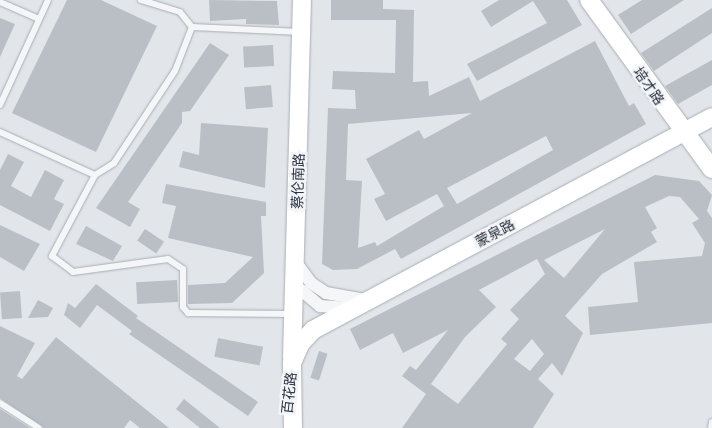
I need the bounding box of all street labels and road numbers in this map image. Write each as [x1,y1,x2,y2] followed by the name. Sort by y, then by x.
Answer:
[630,64,668,108] street label: 培才路
[289,153,307,209] street label: 蔡伦南路
[473,216,517,250] street label: 蒙泉路
[278,371,300,415] street label: 百花路

